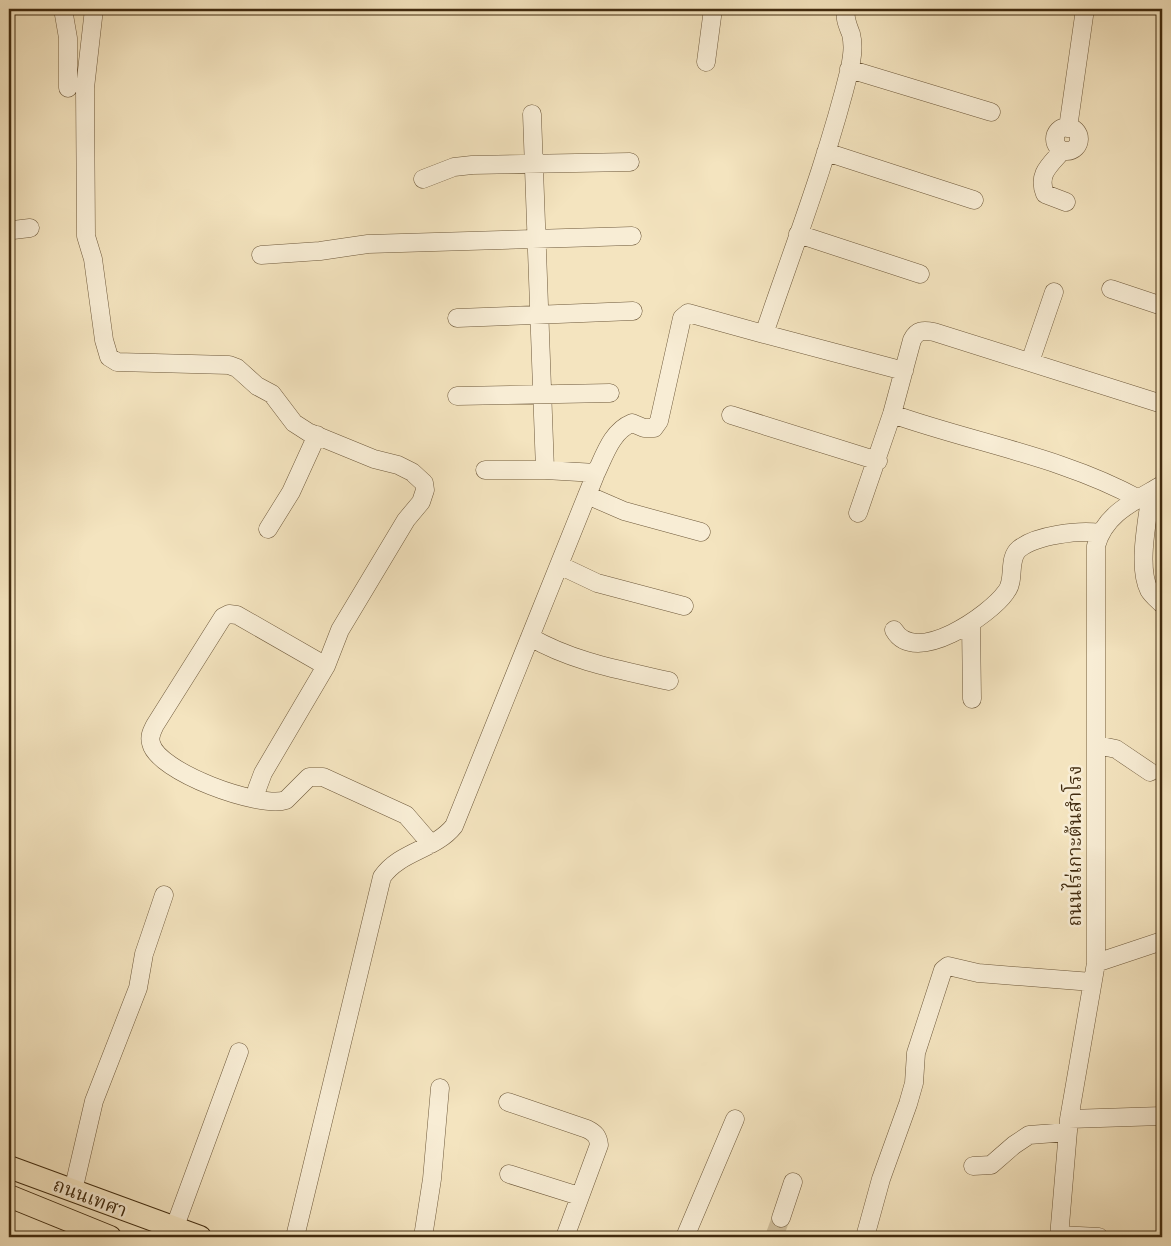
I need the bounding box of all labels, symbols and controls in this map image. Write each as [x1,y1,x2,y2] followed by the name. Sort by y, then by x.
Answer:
[1060,765,1087,927] street label: ถนนไร่เกาะต้นสำโรง
[50,1173,130,1223] street label: ถนนเทศา

